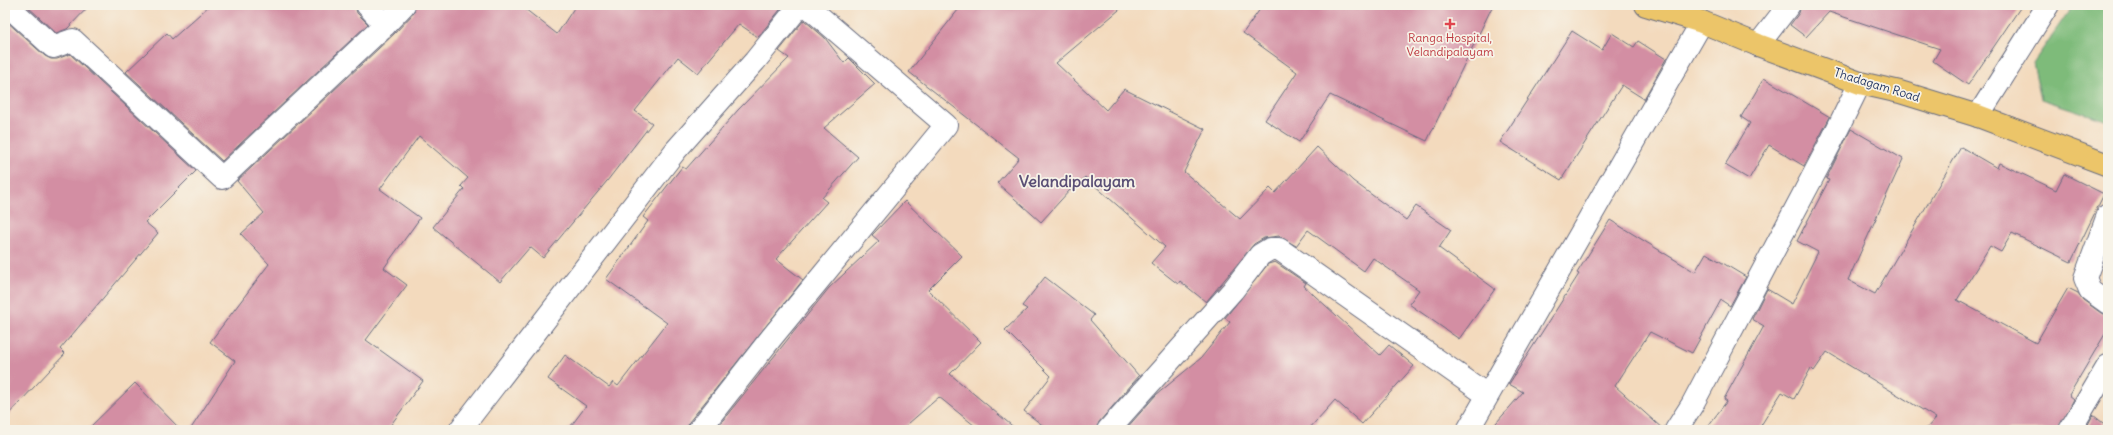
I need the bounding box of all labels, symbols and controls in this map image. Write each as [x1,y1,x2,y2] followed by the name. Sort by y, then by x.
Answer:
[1444,18,1456,30] marker: Ranga Hospital, Velandipalayam
[1406,30,1494,59] place label: Ranga Hospital, Velandipalayam
[1832,64,1922,105] street label: Thadagam Road
[1019,171,1135,192] district label: Velandipalayam

